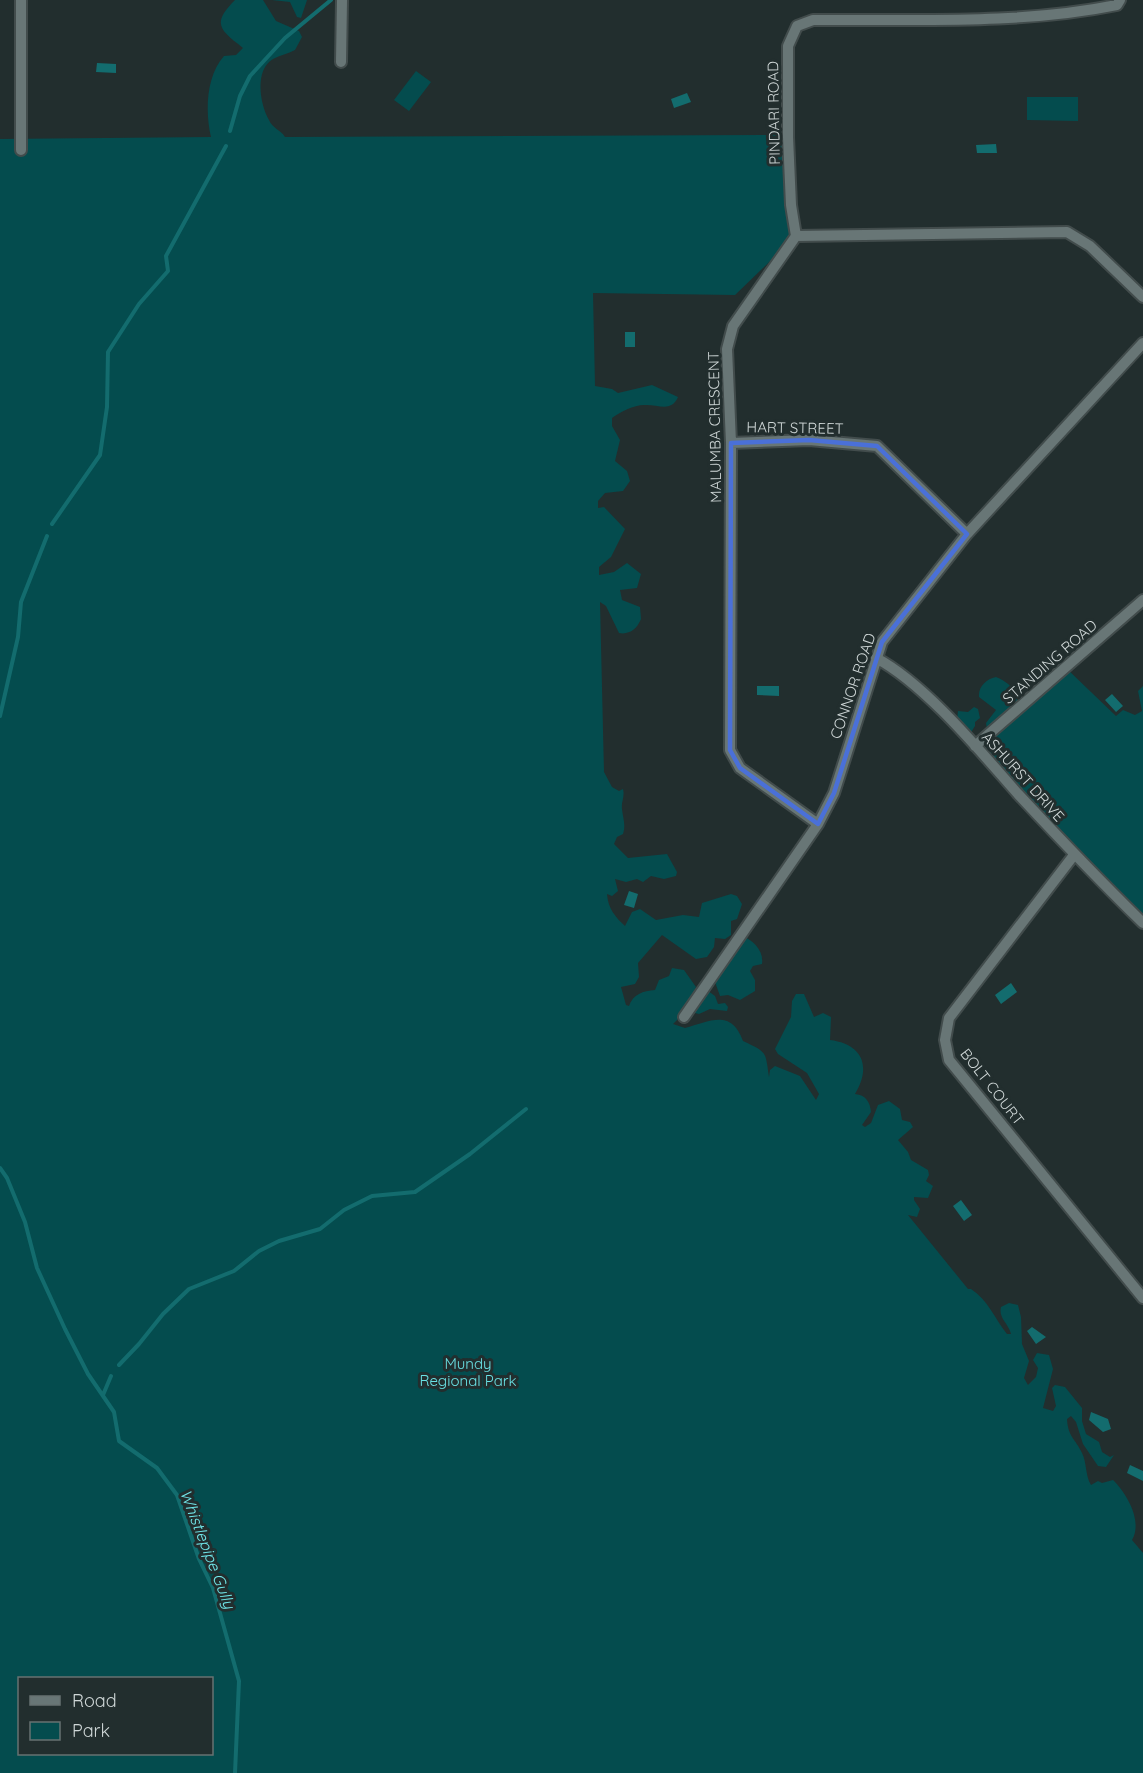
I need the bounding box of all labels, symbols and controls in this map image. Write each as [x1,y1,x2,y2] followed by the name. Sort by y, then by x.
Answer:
[763,61,784,165] street label: PINDARI ROAD
[704,351,725,503] street label: MALUMBA CRESCENT
[746,417,844,438] street label: HART STREET
[998,615,1101,708] street label: STANDING ROAD
[826,630,880,741] street label: CONNOR ROAD
[978,728,1069,826] street label: ASHURST DRIVE
[956,1044,1028,1129] street label: BOLT COURT
[419,1354,517,1390] park label: Mundy Regional Park
[176,1487,240,1612] water label: Whistlepipe Gully
[18,1677,213,1755] legend
[72,1689,117,1712] text: Road
[72,1719,110,1742] text: Park

